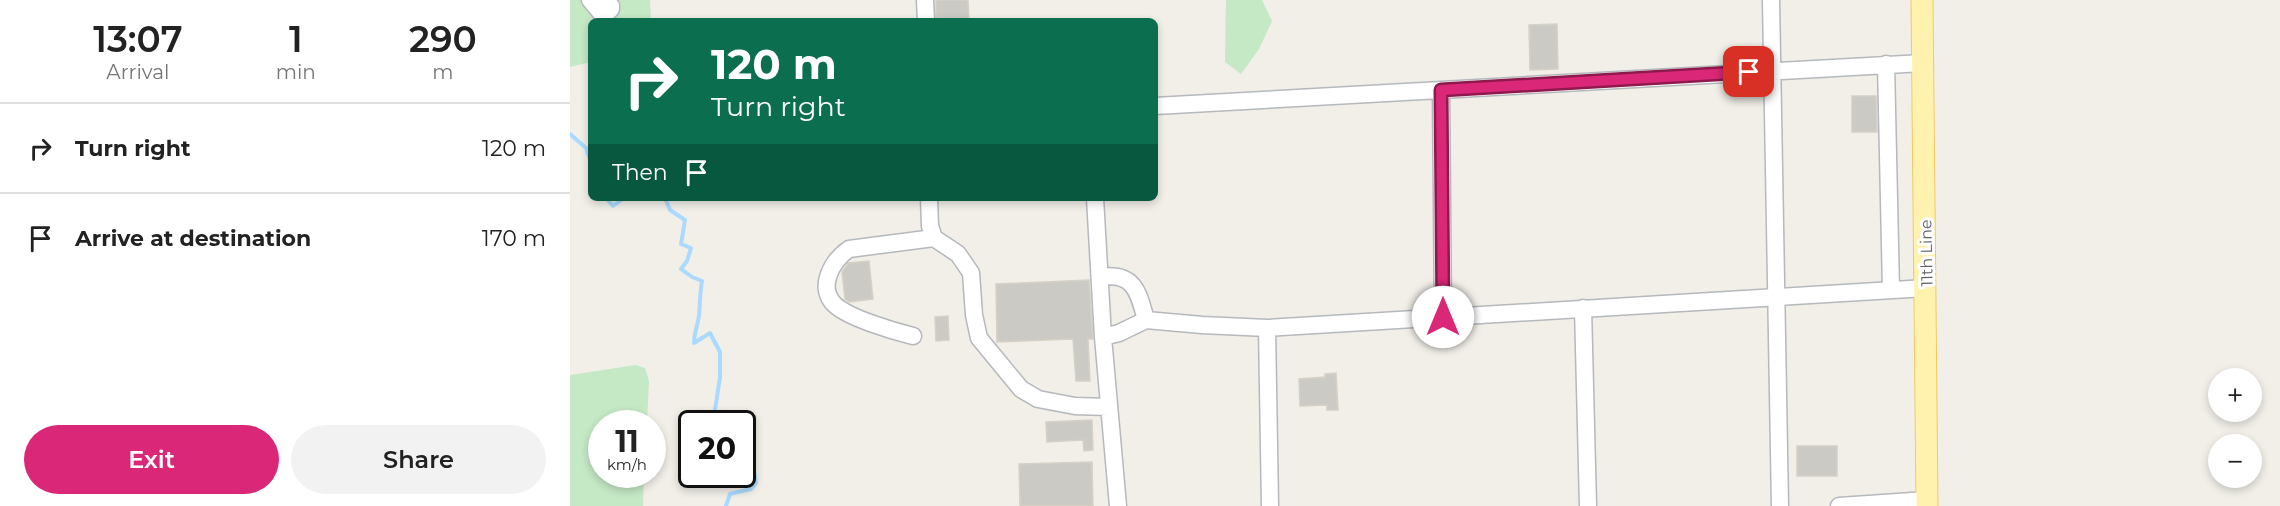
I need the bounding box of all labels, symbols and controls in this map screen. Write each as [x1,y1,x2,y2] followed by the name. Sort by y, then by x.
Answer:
[93,17,183,61] text: 13:07
[289,17,303,61] text: 1
[409,17,477,61] text: 290
[711,38,837,90] text: 120 m
[612,42,690,120] icon: right
[1723,46,1774,97] pin
[1732,55,1765,88] icon: arrive
[106,60,169,84] text: Arrival
[276,60,316,84] text: min
[432,60,454,84] text: m
[711,90,846,123] text: Turn right
[24,132,57,165] icon: right
[75,135,190,162] text: Turn right
[482,135,546,162] text: 120 m
[680,156,713,189] icon: arrive
[612,159,668,186] text: Then
[1916,219,1937,287] street label: 11th Line
[24,222,57,255] icon: arrive
[75,225,311,252] text: Arrive at destination
[482,225,546,252] text: 170 m
[1411,285,1475,349] position arrow
[2208,368,2262,488] map controls
[2208,368,2262,422] button: +
[678,410,756,488] speed limit sign: 20
[615,423,639,460] text: 11
[24,425,279,494] button: Exit
[291,425,546,494] button: Share
[2208,434,2262,488] button: −
[607,455,647,474] text: km/h

